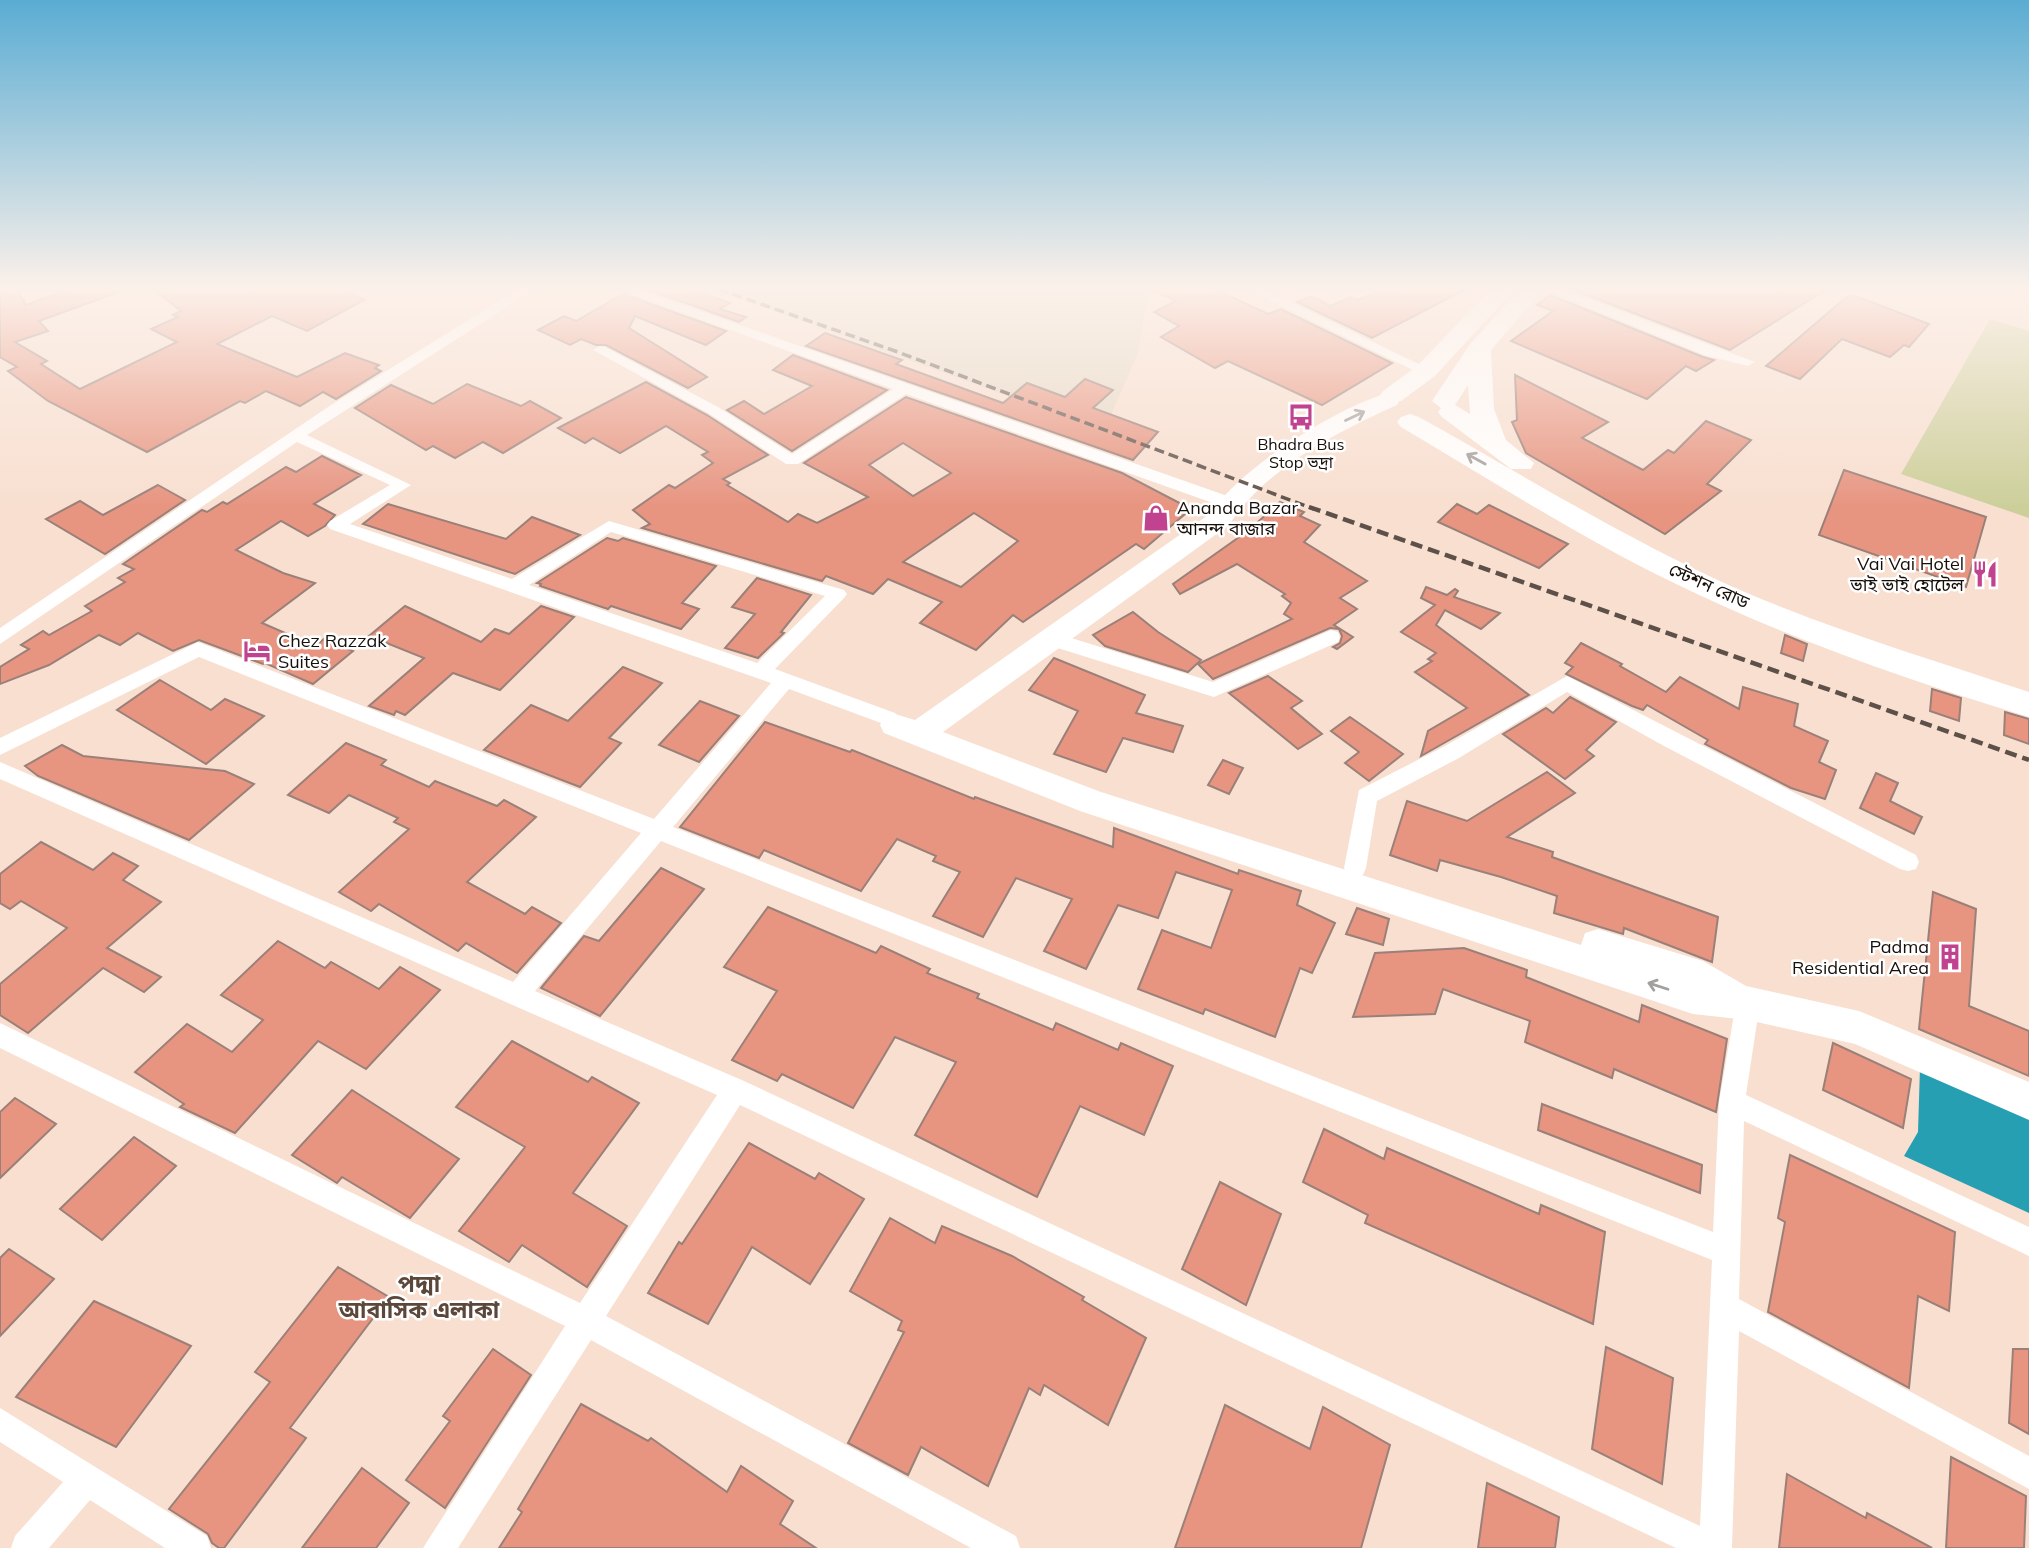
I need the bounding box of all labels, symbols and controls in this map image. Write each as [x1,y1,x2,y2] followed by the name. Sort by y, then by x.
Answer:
[1286,402,1316,432] bus stop icon: Bhadra Bus Stop ভদ্রা
[1344,409,1365,422] one-way arrow
[1257,434,1345,472] place label: Bhadra Bus Stop ভদ্রা
[1466,452,1486,466] one-way arrow
[1176,496,1299,540] place label: Ananda Bazar আনন্দ বাজার
[1141,503,1171,533] shop icon: Ananda Bazar আনন্দ বাজার
[1849,552,1965,596] place label: Vai Vai Hotel ভাই ভাই হোটেল
[1666,558,1753,613] street label: স্টেশন রোড
[1970,559,2000,589] restaurant icon: Vai Vai Hotel ভাই ভাই হোটেল
[278,629,387,673] place label: Chez Razzak Suites
[242,636,272,666] hotel icon: Chez Razzak Suites
[1792,935,1929,979] place label: Padma Residential Area
[1935,942,1965,972] building icon: Padma Residential Area
[1647,978,1669,991] one-way arrow
[338,1269,500,1324] district label: পদ্মা আবাসিক এলাকা

